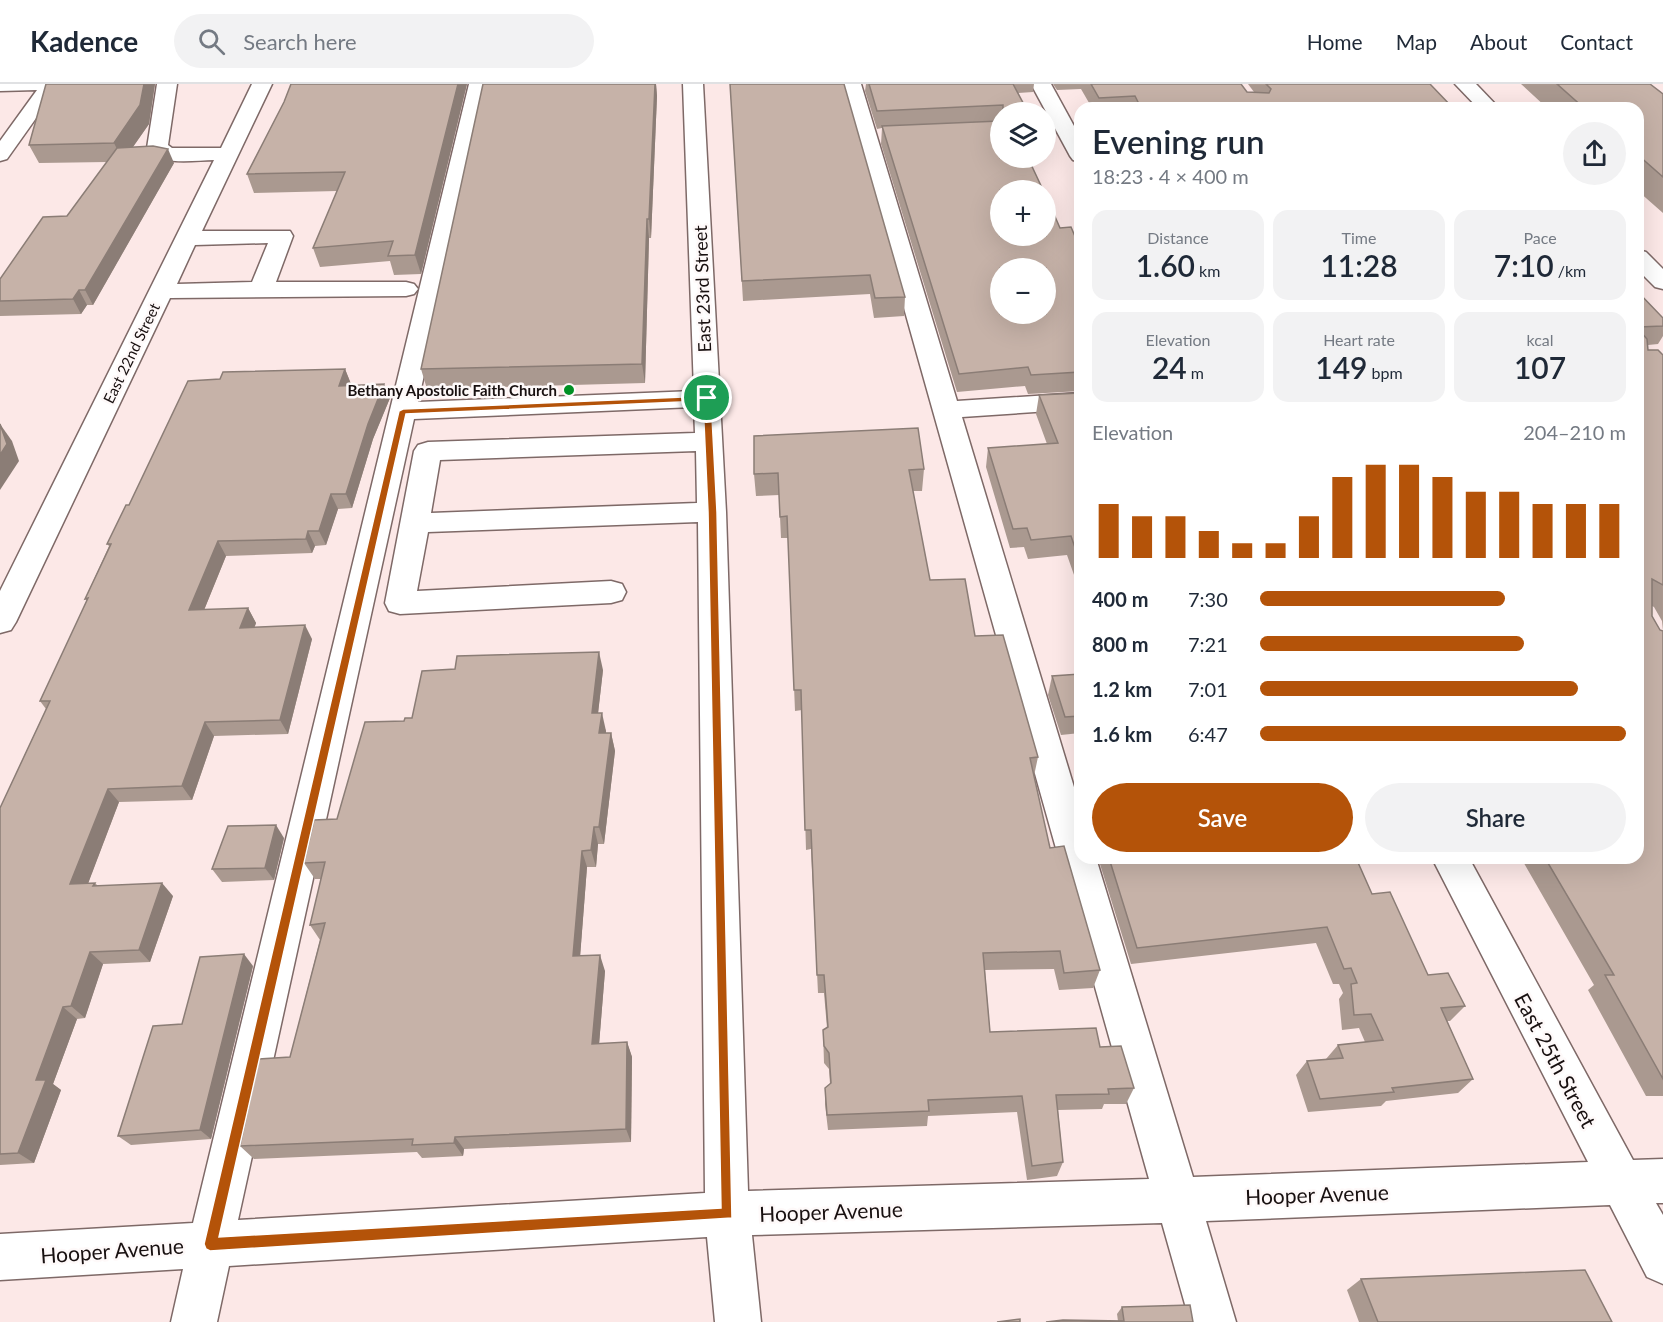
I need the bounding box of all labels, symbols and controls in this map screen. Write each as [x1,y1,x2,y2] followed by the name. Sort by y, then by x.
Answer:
[174,14,594,68] search box
[30,24,138,58] text: Kadence
[195,25,228,58] icon: search
[243,28,357,55] text: Search here
[1307,29,1363,54] text: Home
[1396,29,1437,54] text: Map
[1470,29,1527,54] text: About
[1560,29,1633,54] text: Contact
[990,102,1056,324] map controls
[990,102,1056,168] button: layers
[1092,121,1265,161] text: Evening run
[1563,122,1626,185] button: share
[1092,164,1249,188] text: 18:23 · 4 × 400 m
[990,180,1056,246] button: +
[689,224,715,353] street label: East 23rd Street
[1147,228,1209,247] text: Distance
[1342,228,1376,247] text: Time
[1523,228,1557,247] text: Pace
[1136,247,1195,283] text: 1.60
[1320,247,1398,283] text: 11:28
[1494,247,1554,283] text: 7:10
[990,258,1056,324] button: −
[1195,261,1220,280] text: km
[1554,261,1586,280] text: /km
[99,299,163,406] street label: East 22nd Street
[1146,330,1211,349] text: Elevation
[1323,330,1395,349] text: Heart rate
[1526,330,1554,349] text: kcal
[1152,349,1187,385] text: 24
[1315,349,1368,385] text: 149
[1514,349,1566,385] text: 107
[1187,363,1204,382] text: m
[1368,363,1403,382] text: bpm
[681,372,732,423] pin
[348,381,557,399] place label: Bethany Apostolic Faith Church
[690,381,723,414] icon: arrive
[562,383,576,397] marker: Bethany Apostolic Faith Church
[1092,420,1173,444] text: Elevation
[1523,420,1626,444] text: 204–210 m
[1092,587,1148,611] text: 400 m
[1188,587,1228,611] text: 7:30
[1092,632,1148,656] text: 800 m
[1188,632,1228,656] text: 7:21
[1092,677,1152,701] text: 1.2 km
[1188,677,1228,701] text: 7:01
[1092,722,1152,746] text: 1.6 km
[1188,722,1228,746] text: 6:47
[1092,783,1353,852] button: Save
[1365,783,1626,852] button: Share
[1510,988,1602,1132] street label: East 25th Street
[1245,1179,1389,1209] street label: Hooper Avenue
[759,1196,903,1226] street label: Hooper Avenue
[39,1233,185,1267] street label: Hooper Avenue

